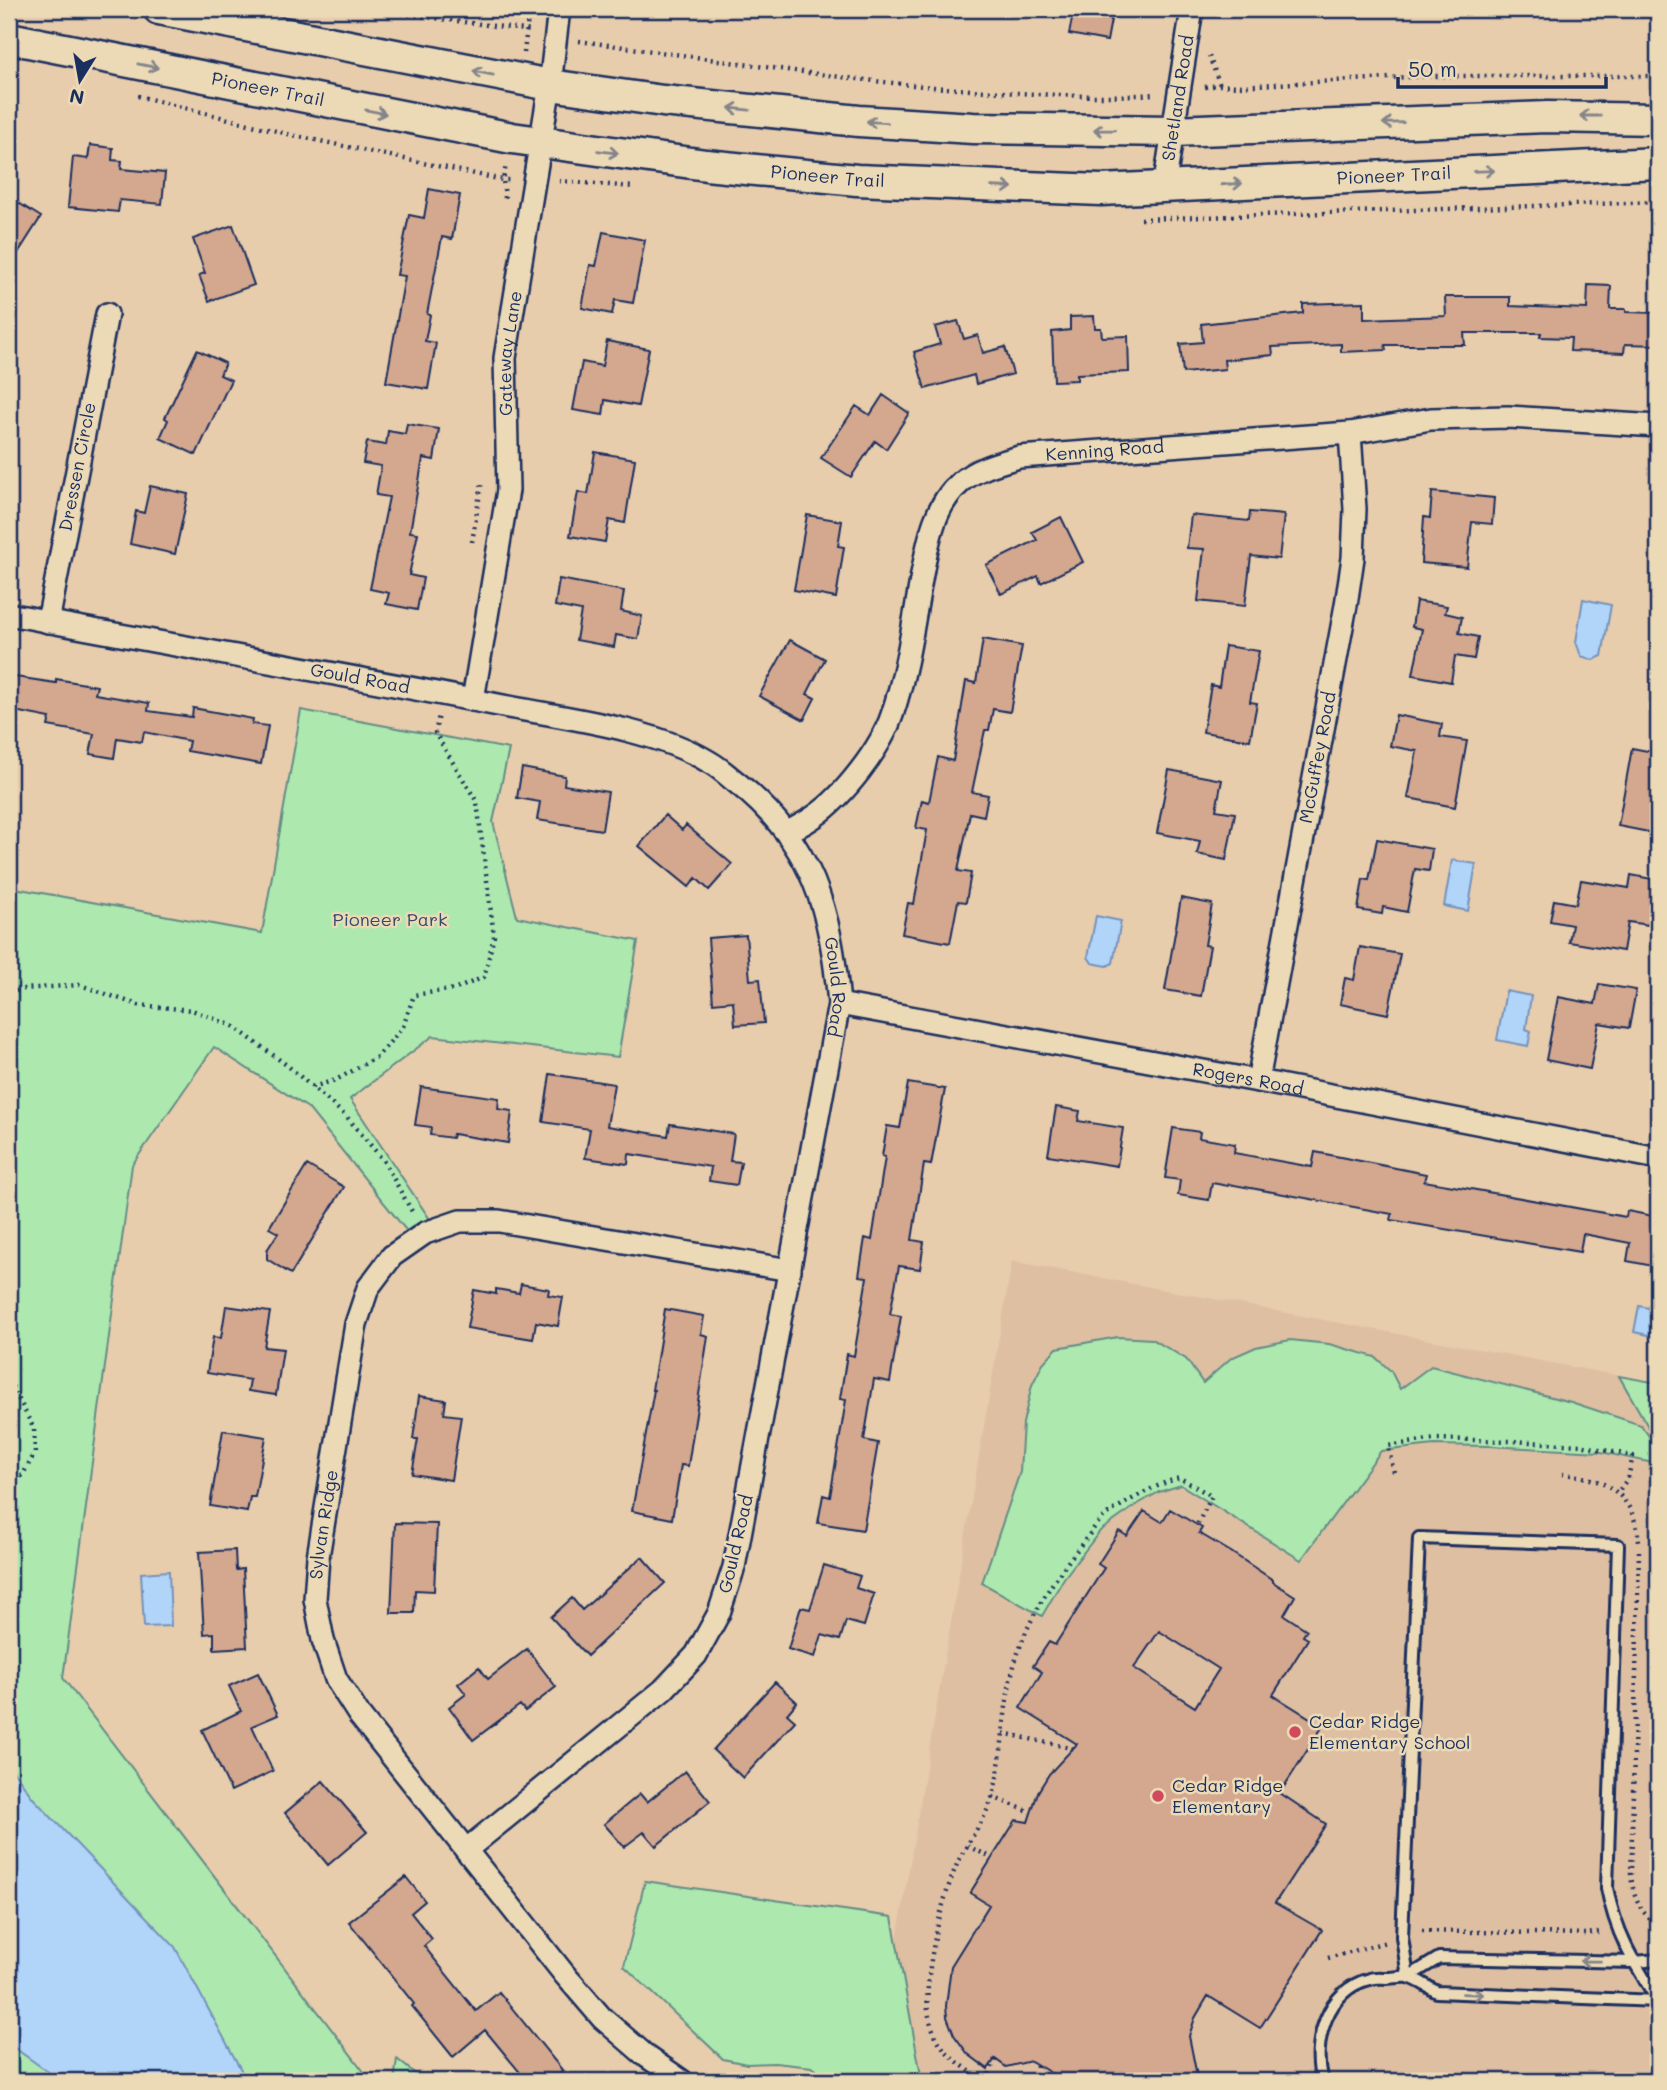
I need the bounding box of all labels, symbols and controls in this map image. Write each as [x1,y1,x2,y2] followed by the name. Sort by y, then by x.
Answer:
[1155,33,1199,163] street label: Shetland Road
[46,46,116,116] north arrow
[1398,46,1606,90] scale bar
[1408,55,1457,82] text: 50 m
[136,60,159,74] one-way arrow
[210,66,327,111] street label: Pioneer Trail
[472,66,495,79] one-way arrow
[67,84,86,111] text: N
[729,102,751,115] one-way arrow
[365,105,387,119] one-way arrow
[1579,109,1602,123] one-way arrow
[866,115,888,128] one-way arrow
[1382,117,1405,130] one-way arrow
[1093,123,1116,137] one-way arrow
[597,146,619,159] one-way arrow
[770,158,885,192] street label: Pioneer Trail
[1336,160,1452,190] street label: Pioneer Trail
[1472,165,1495,178] one-way arrow
[1220,177,1243,190] one-way arrow
[990,180,1013,193] one-way arrow
[492,289,527,416] street label: Gateway Lane
[53,400,101,533] street label: Dressen Circle
[1045,434,1165,466] street label: Kenning Road
[309,657,412,699] street label: Gould Road
[1293,690,1341,825] street label: McGuffey Road
[332,907,448,931] park label: Pioneer Park
[819,935,852,1039] street label: Gould Road
[1191,1056,1306,1101] street label: Rogers Road
[303,1468,343,1580] street label: Sylvan Ridge
[712,1492,758,1595] street label: Gould Road
[1309,1709,1471,1754] place label: Cedar Ridge Elementary School
[1287,1724,1303,1740] marker: Cedar Ridge Elementary School
[1172,1773,1283,1818] place label: Cedar Ridge Elementary
[1150,1788,1166,1804] marker: Cedar Ridge Elementary
[1579,1955,1602,1968] one-way arrow
[1461,1987,1484,2000] one-way arrow

